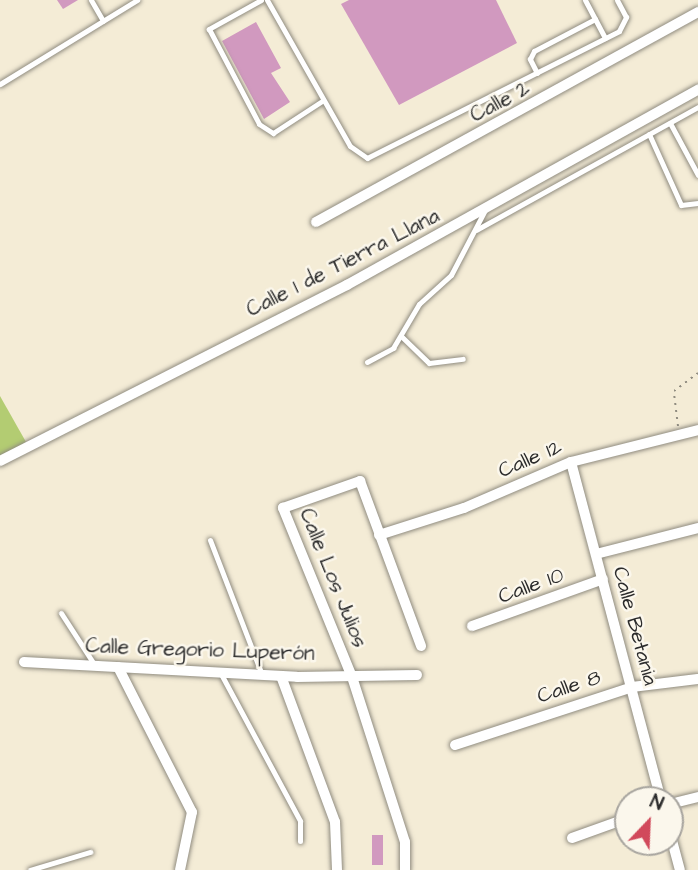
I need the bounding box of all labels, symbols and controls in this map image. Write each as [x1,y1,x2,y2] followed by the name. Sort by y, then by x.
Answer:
[466,76,534,128] street label: Calle 2
[242,203,444,323] street label: Calle 1 de Tierra Llana
[494,434,566,484] street label: Calle 12
[294,505,372,651] street label: Calle Los Julios
[495,563,567,609] street label: Calle 10
[607,564,663,688] street label: Calle Betania
[85,633,315,667] street label: Calle Gregorio Luperón
[534,665,604,709] street label: Calle 8
[614,786,684,856] north arrow
[646,788,667,818] text: N

